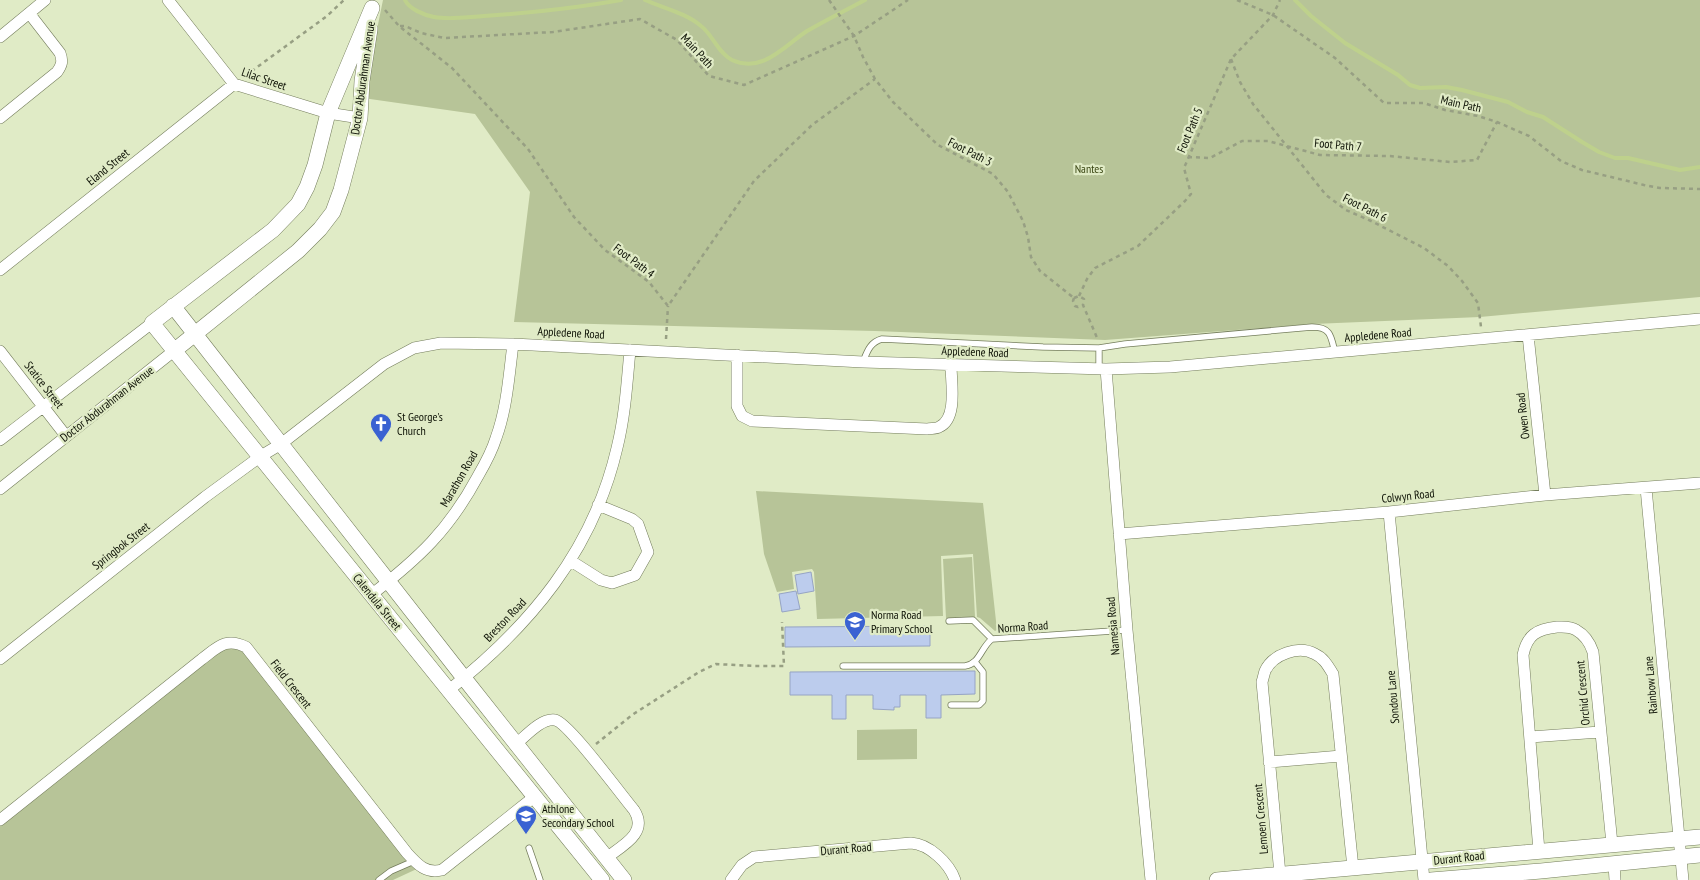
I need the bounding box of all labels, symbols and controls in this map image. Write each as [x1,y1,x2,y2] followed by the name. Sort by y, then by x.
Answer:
[347,20,378,136] street label: Doctor Abdurahman Avenue
[678,30,717,71] street label: Main Path
[240,64,289,93] street label: Lilac Street
[1439,92,1483,115] street label: Main Path
[1173,105,1206,155] street label: Foot Path 5
[946,134,995,169] street label: Foot Path 3
[1314,135,1362,154] street label: Foot Path 7
[83,144,133,188] street label: Eland Street
[1075,161,1103,176] park label: Nantes
[1341,190,1390,225] street label: Foot Path 6
[611,240,658,281] street label: Foot Path 4
[537,323,605,342] street label: Appledene Road
[1344,324,1412,345] street label: Appledene Road
[941,343,1009,360] street label: Appledene Road
[21,358,68,412] street label: Statice Street
[57,362,157,445] street label: Doctor Abdurahman Avenue
[1513,392,1532,440] street label: Owen Road
[397,409,443,438] place label: St George's Church
[369,412,393,443] church icon: St George's Church
[436,448,481,510] street label: Marathon Road
[1381,485,1435,506] street label: Colwyn Road
[89,518,153,573] street label: Springbok Street
[350,570,405,634] street label: Calendula Street
[480,595,529,645] street label: Breston Road
[1102,596,1123,656] street label: Namesia Road
[871,607,933,636] place label: Norma Road Primary School
[843,610,867,641] school or university icon: Norma Road Primary School
[997,617,1049,636] street label: Norma Road
[1641,655,1660,715] street label: Rainbow Lane
[268,656,316,712] street label: Field Crescent
[1572,659,1593,726] street label: Orchid Crescent
[1383,670,1402,724] street label: Sondou Lane
[1250,783,1271,855] street label: Lemoen Crescent
[542,801,615,830] place label: Athlone Secondary School
[514,804,538,835] school or university icon: Athlone Secondary School
[820,839,872,858] street label: Durant Road
[1433,847,1485,868] street label: Durant Road

